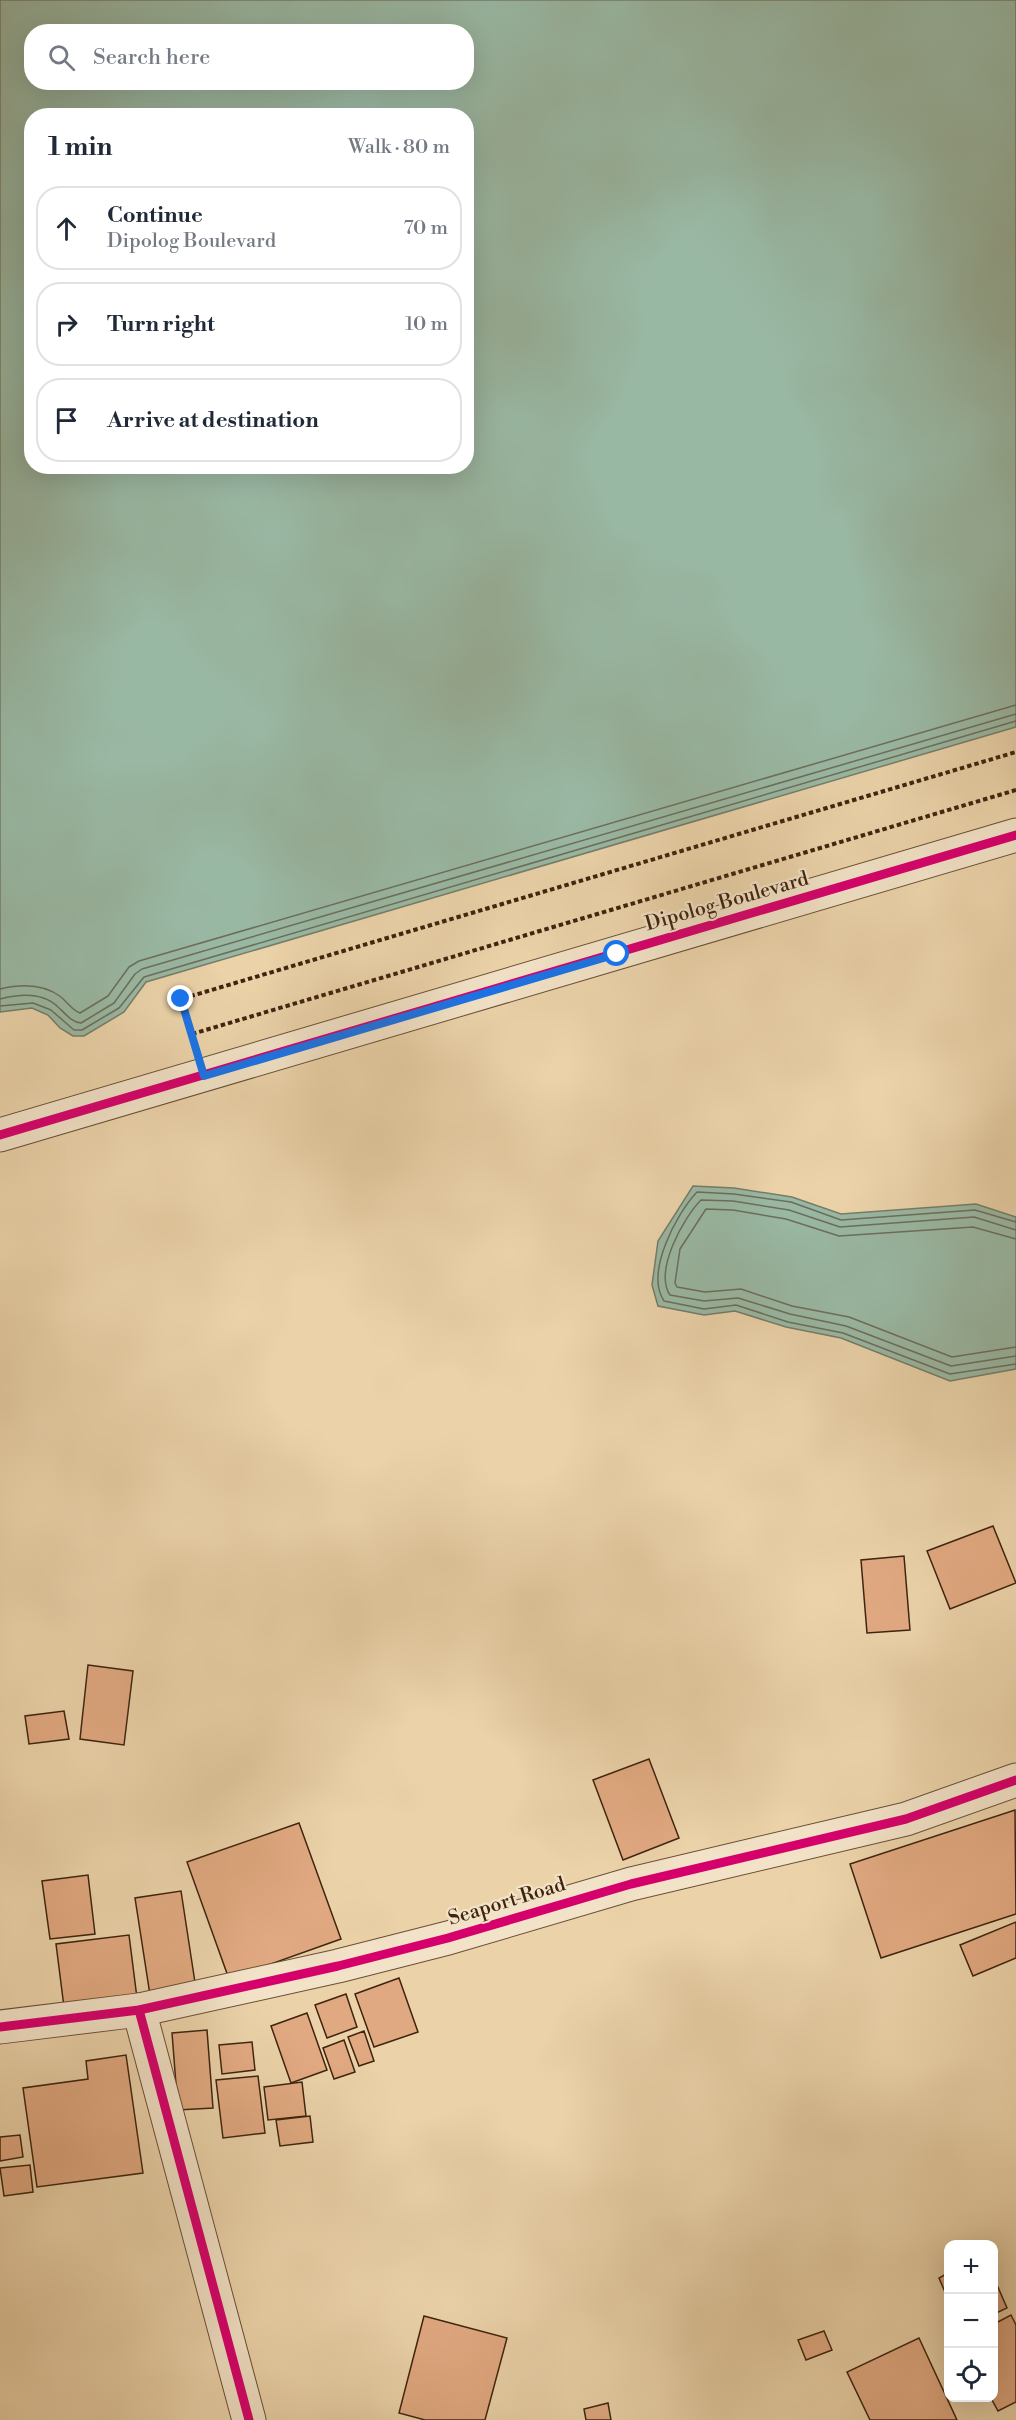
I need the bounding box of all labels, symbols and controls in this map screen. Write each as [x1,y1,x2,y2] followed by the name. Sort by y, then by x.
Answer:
[24,24,474,90] search box
[45,41,78,74] icon: search
[93,44,210,71] text: Search here
[48,131,113,163] text: 1 min
[348,135,450,160] text: Walk · 80 m
[107,202,203,229] text: Continue
[50,212,83,245] icon: ahead
[404,216,448,241] text: 70 m
[107,229,276,254] text: Dipolog Boulevard
[50,308,83,341] icon: right
[107,311,215,338] text: Turn right
[405,312,448,337] text: 10 m
[50,404,83,437] icon: arrive
[107,407,319,434] text: Arrive at destination
[642,867,812,937] street label: Dipolog Boulevard
[603,940,629,966] route start
[167,985,193,1011] route end
[445,1872,569,1932] street label: Seaport Road
[944,2240,998,2402] map controls
[944,2240,998,2294] button: +
[944,2294,998,2348] button: −
[944,2348,998,2402] button: locate

